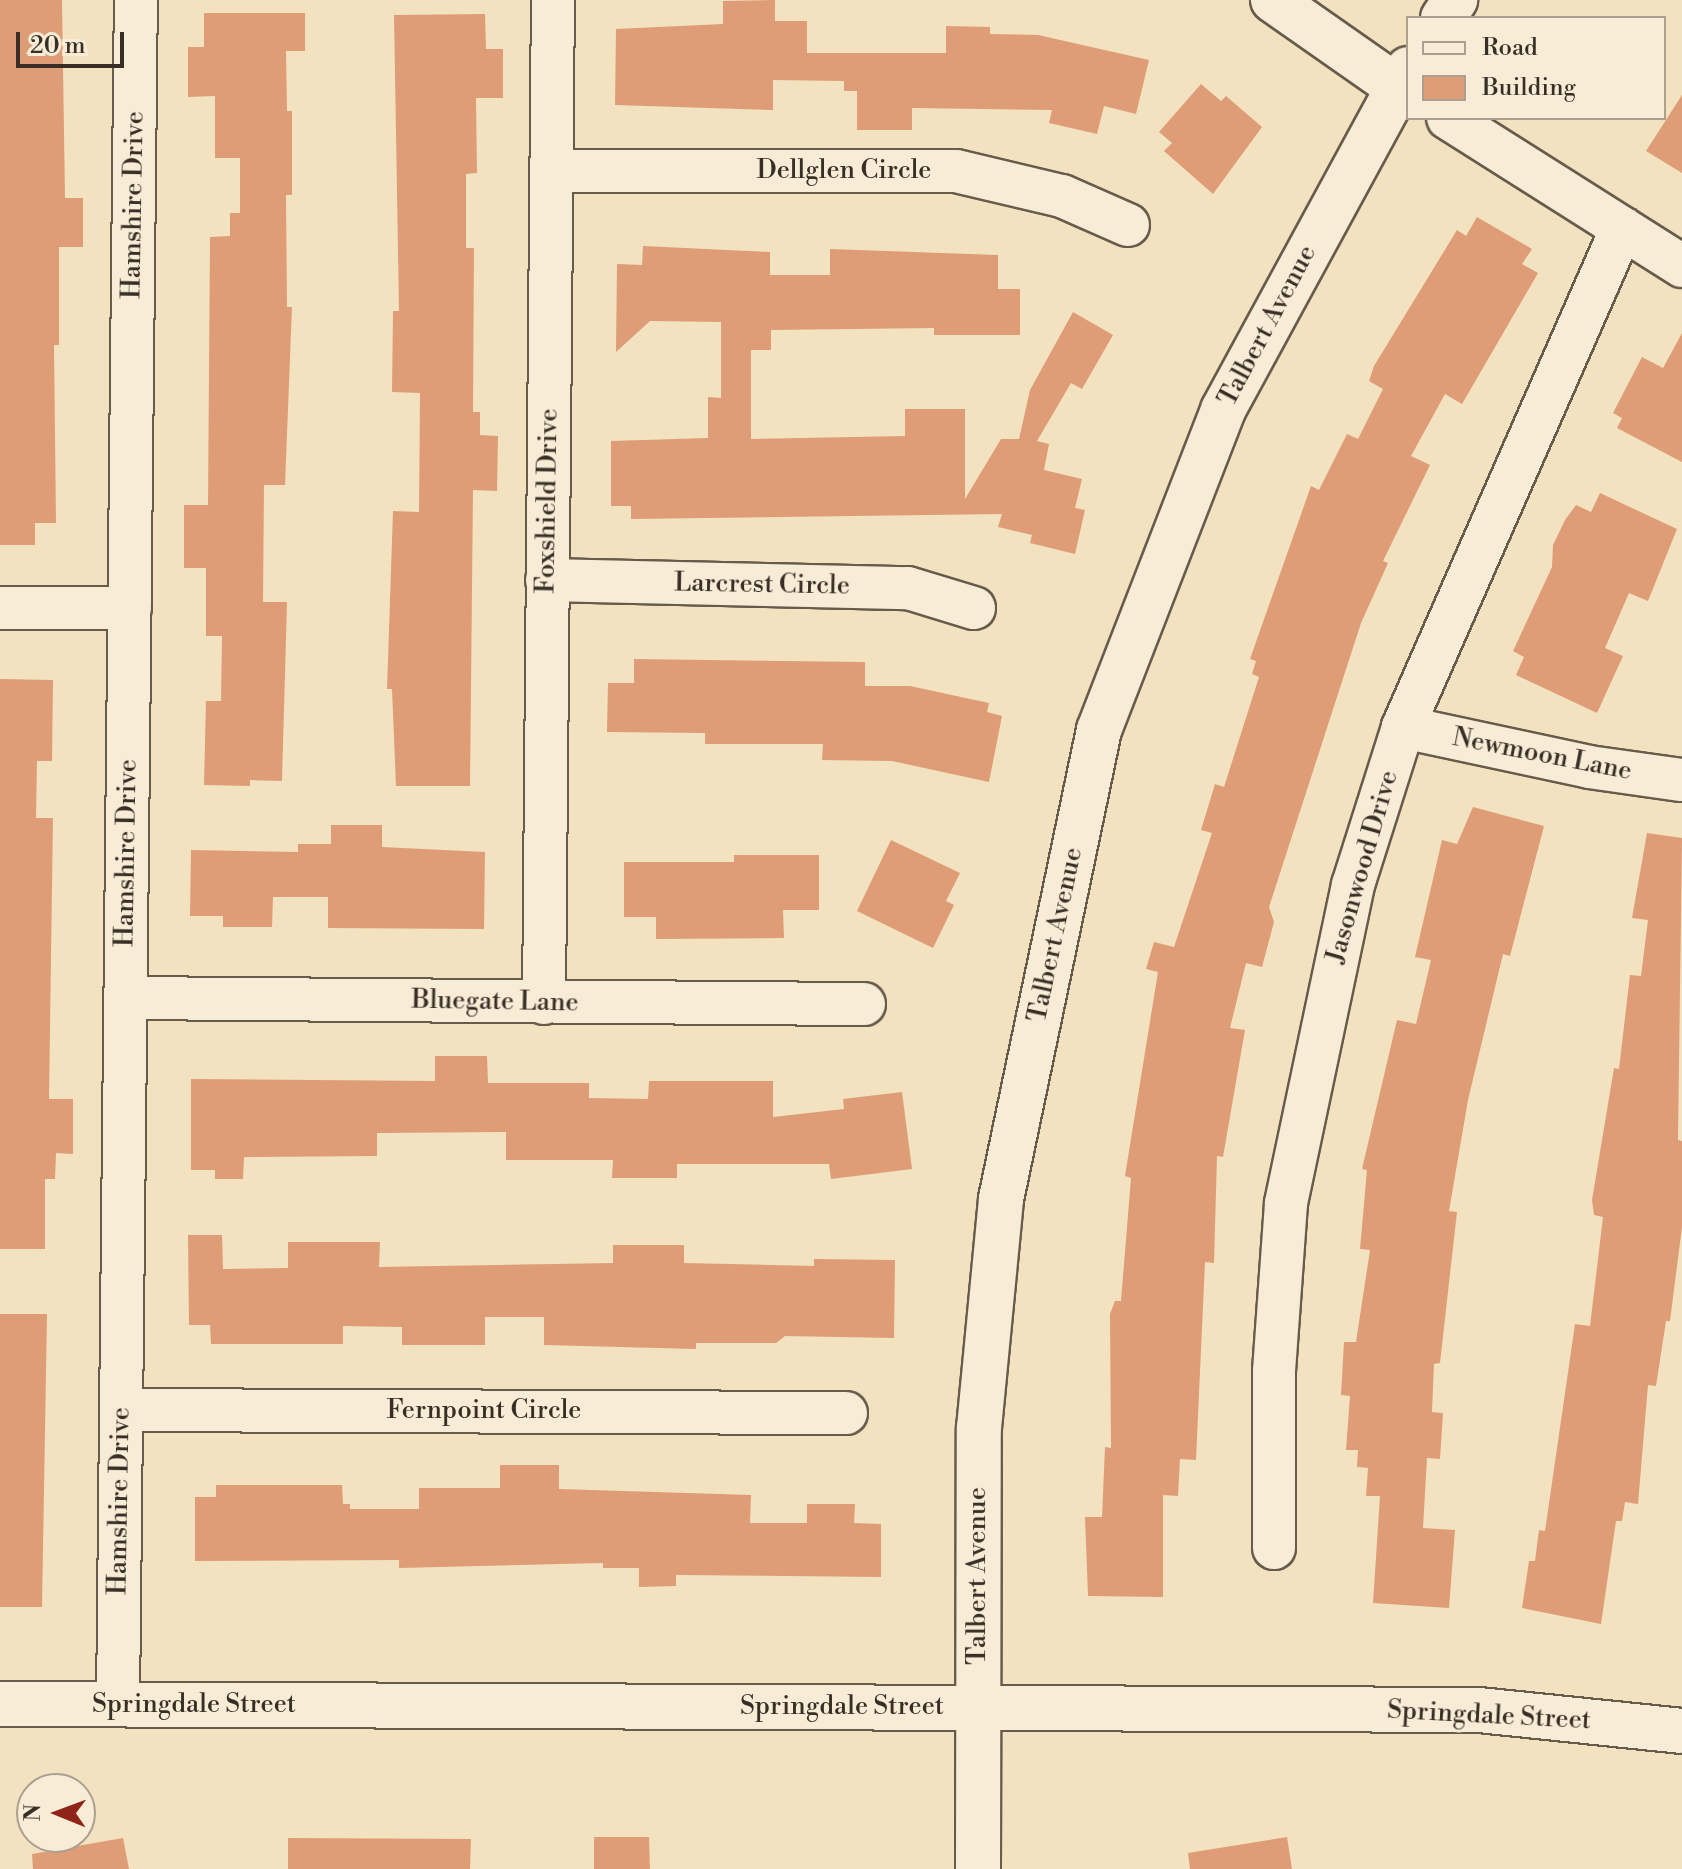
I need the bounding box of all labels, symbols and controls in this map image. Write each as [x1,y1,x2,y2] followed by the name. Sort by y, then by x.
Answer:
[20,16,128,66] scale bar
[1406,16,1666,120] legend
[30,31,86,61] text: 20 m
[1482,33,1538,63] text: Road
[1482,73,1576,103] text: Building
[117,111,151,299] street label: Hamshire Drive
[757,155,931,187] street label: Dellglen Circle
[1212,240,1324,412] street label: Talbert Avenue
[531,408,565,594] street label: Foxshield Drive
[674,568,850,602] street label: Larcrest Circle
[1450,722,1634,788] street label: Newmoon Lane
[110,759,144,947] street label: Hamshire Drive
[1321,767,1405,967] street label: Jasonwood Drive
[1022,845,1090,1025] street label: Talbert Avenue
[411,985,579,1019] street label: Bluegate Lane
[387,1395,581,1427] street label: Fernpoint Circle
[103,1407,137,1595] street label: Hamshire Drive
[962,1487,994,1665] street label: Talbert Avenue
[92,1689,296,1721] street label: Springdale Street
[740,1691,944,1723] street label: Springdale Street
[1386,1695,1592,1737] street label: Springdale Street
[16,1773,96,1853] north arrow
[20,1804,47,1822] text: N

